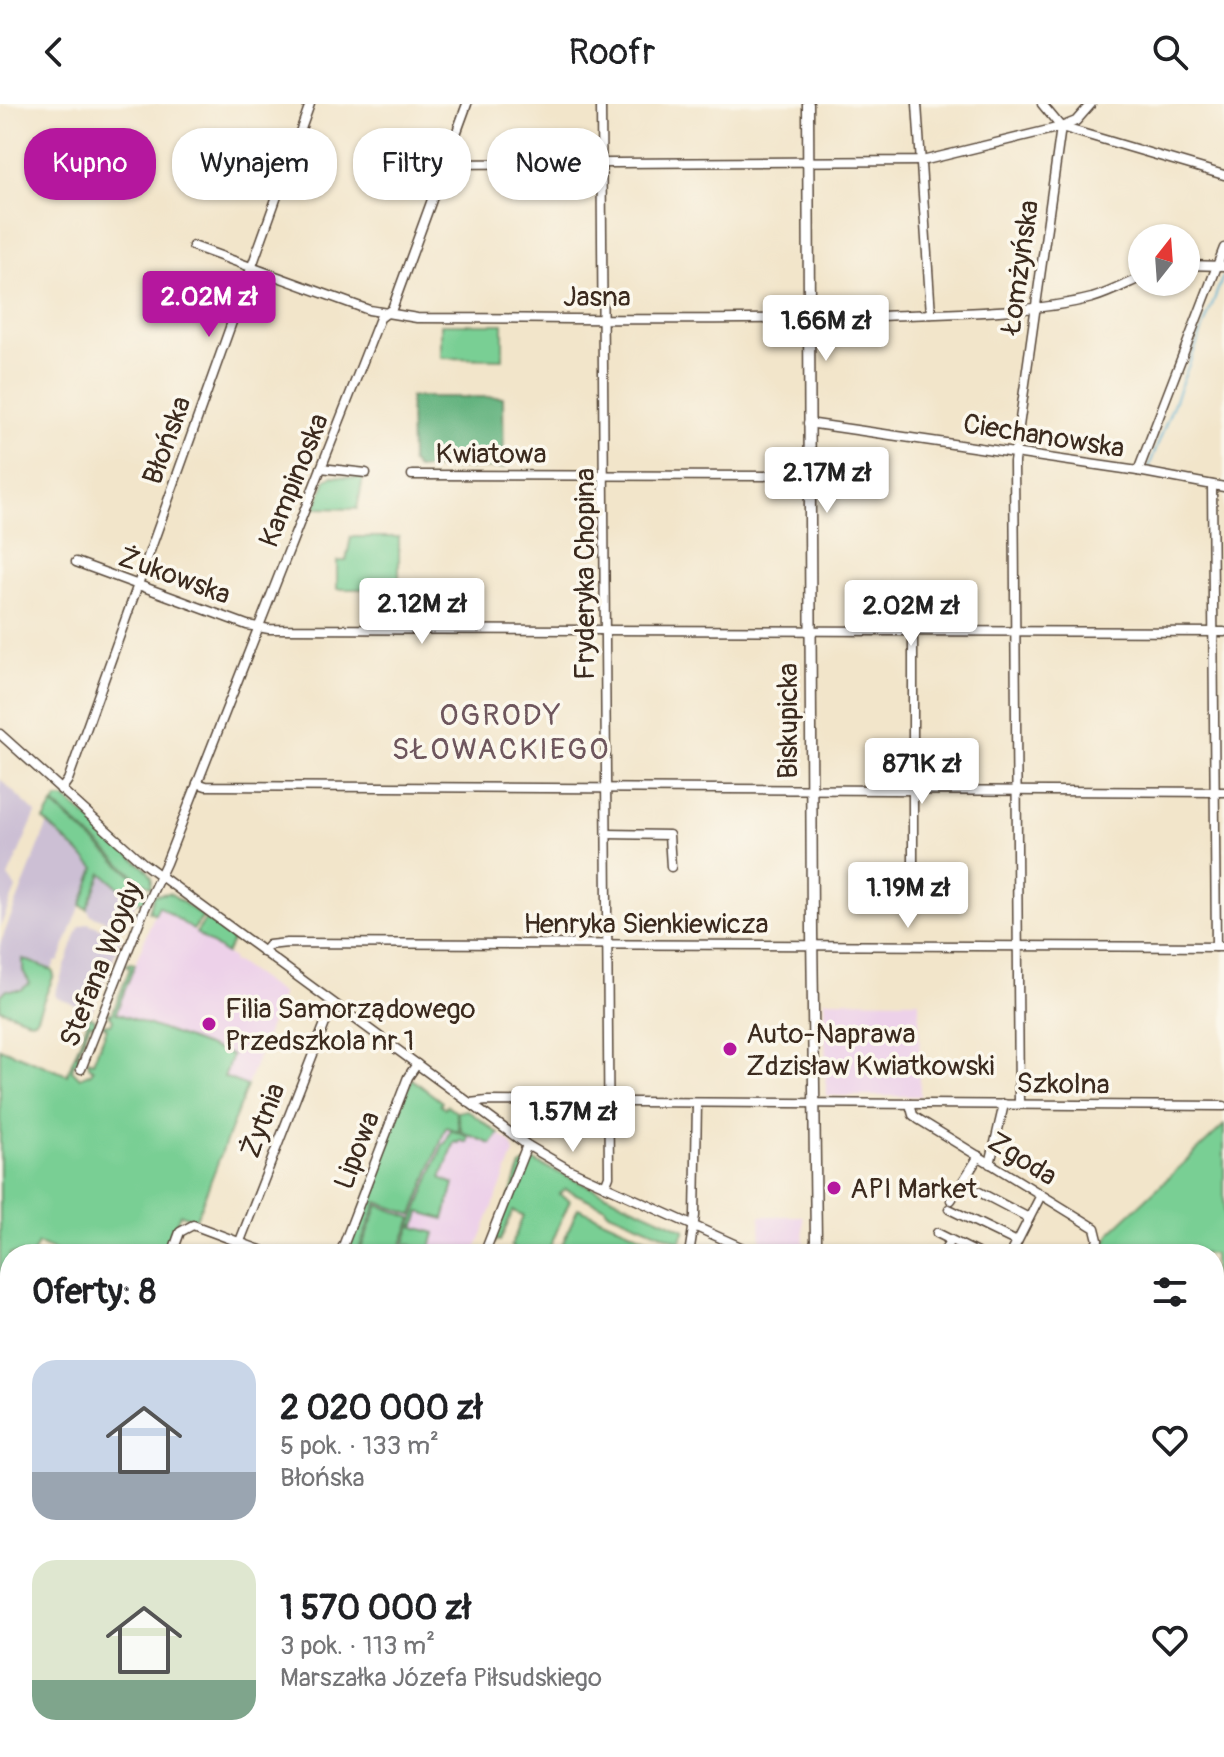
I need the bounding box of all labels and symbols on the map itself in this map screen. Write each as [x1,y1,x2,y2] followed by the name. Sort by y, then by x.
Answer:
[993,198,1047,338] street label: Łomżyńska
[1128,224,1200,296] north arrow
[126,271,292,339] pin: 2.02M zł
[563,280,631,315] street label: Jasna
[743,295,909,363] pin: 1.66M zł
[135,392,199,489] street label: Błońska
[961,406,1127,467] street label: Ciechanowska
[252,408,337,553] street label: Kampinoska
[436,437,546,472] street label: Kwiatowa
[744,447,910,515] pin: 2.17M zł
[568,468,603,680] street label: Fryderyka Chopina
[114,540,235,613] street label: Żukowska
[339,578,505,646] pin: 2.12M zł
[828,580,994,648] pin: 2.02M zł
[771,663,806,779] street label: Biskupicka
[392,697,610,768] district label: OGRODY SŁOWACKIEGO
[848,738,996,806] pin: 871K zł
[825,862,991,930] pin: 1.19M zł
[52,877,150,1052] street label: Stefana Woydy
[523,907,769,942] street label: Henryka Sienkiewicza
[225,992,476,1059] place label: Filia Samorządowego Przedszkola nr 1
[200,1015,218,1033] marker: Filia Samorządowego Przedszkola nr 1
[746,1017,995,1084] place label: Auto-Naprawa Zdzisław Kwiatkowski
[721,1040,739,1058] marker: Auto-Naprawa Zdzisław Kwiatkowski
[1016,1066,1110,1103] street label: Szkolna
[233,1078,294,1163] street label: Żytnia
[490,1086,656,1154] pin: 1.57M zł
[327,1107,388,1194] street label: Lipowa
[981,1125,1063,1194] street label: Zgoda
[850,1172,978,1207] place label: API Market
[825,1179,843,1197] marker: API Market

